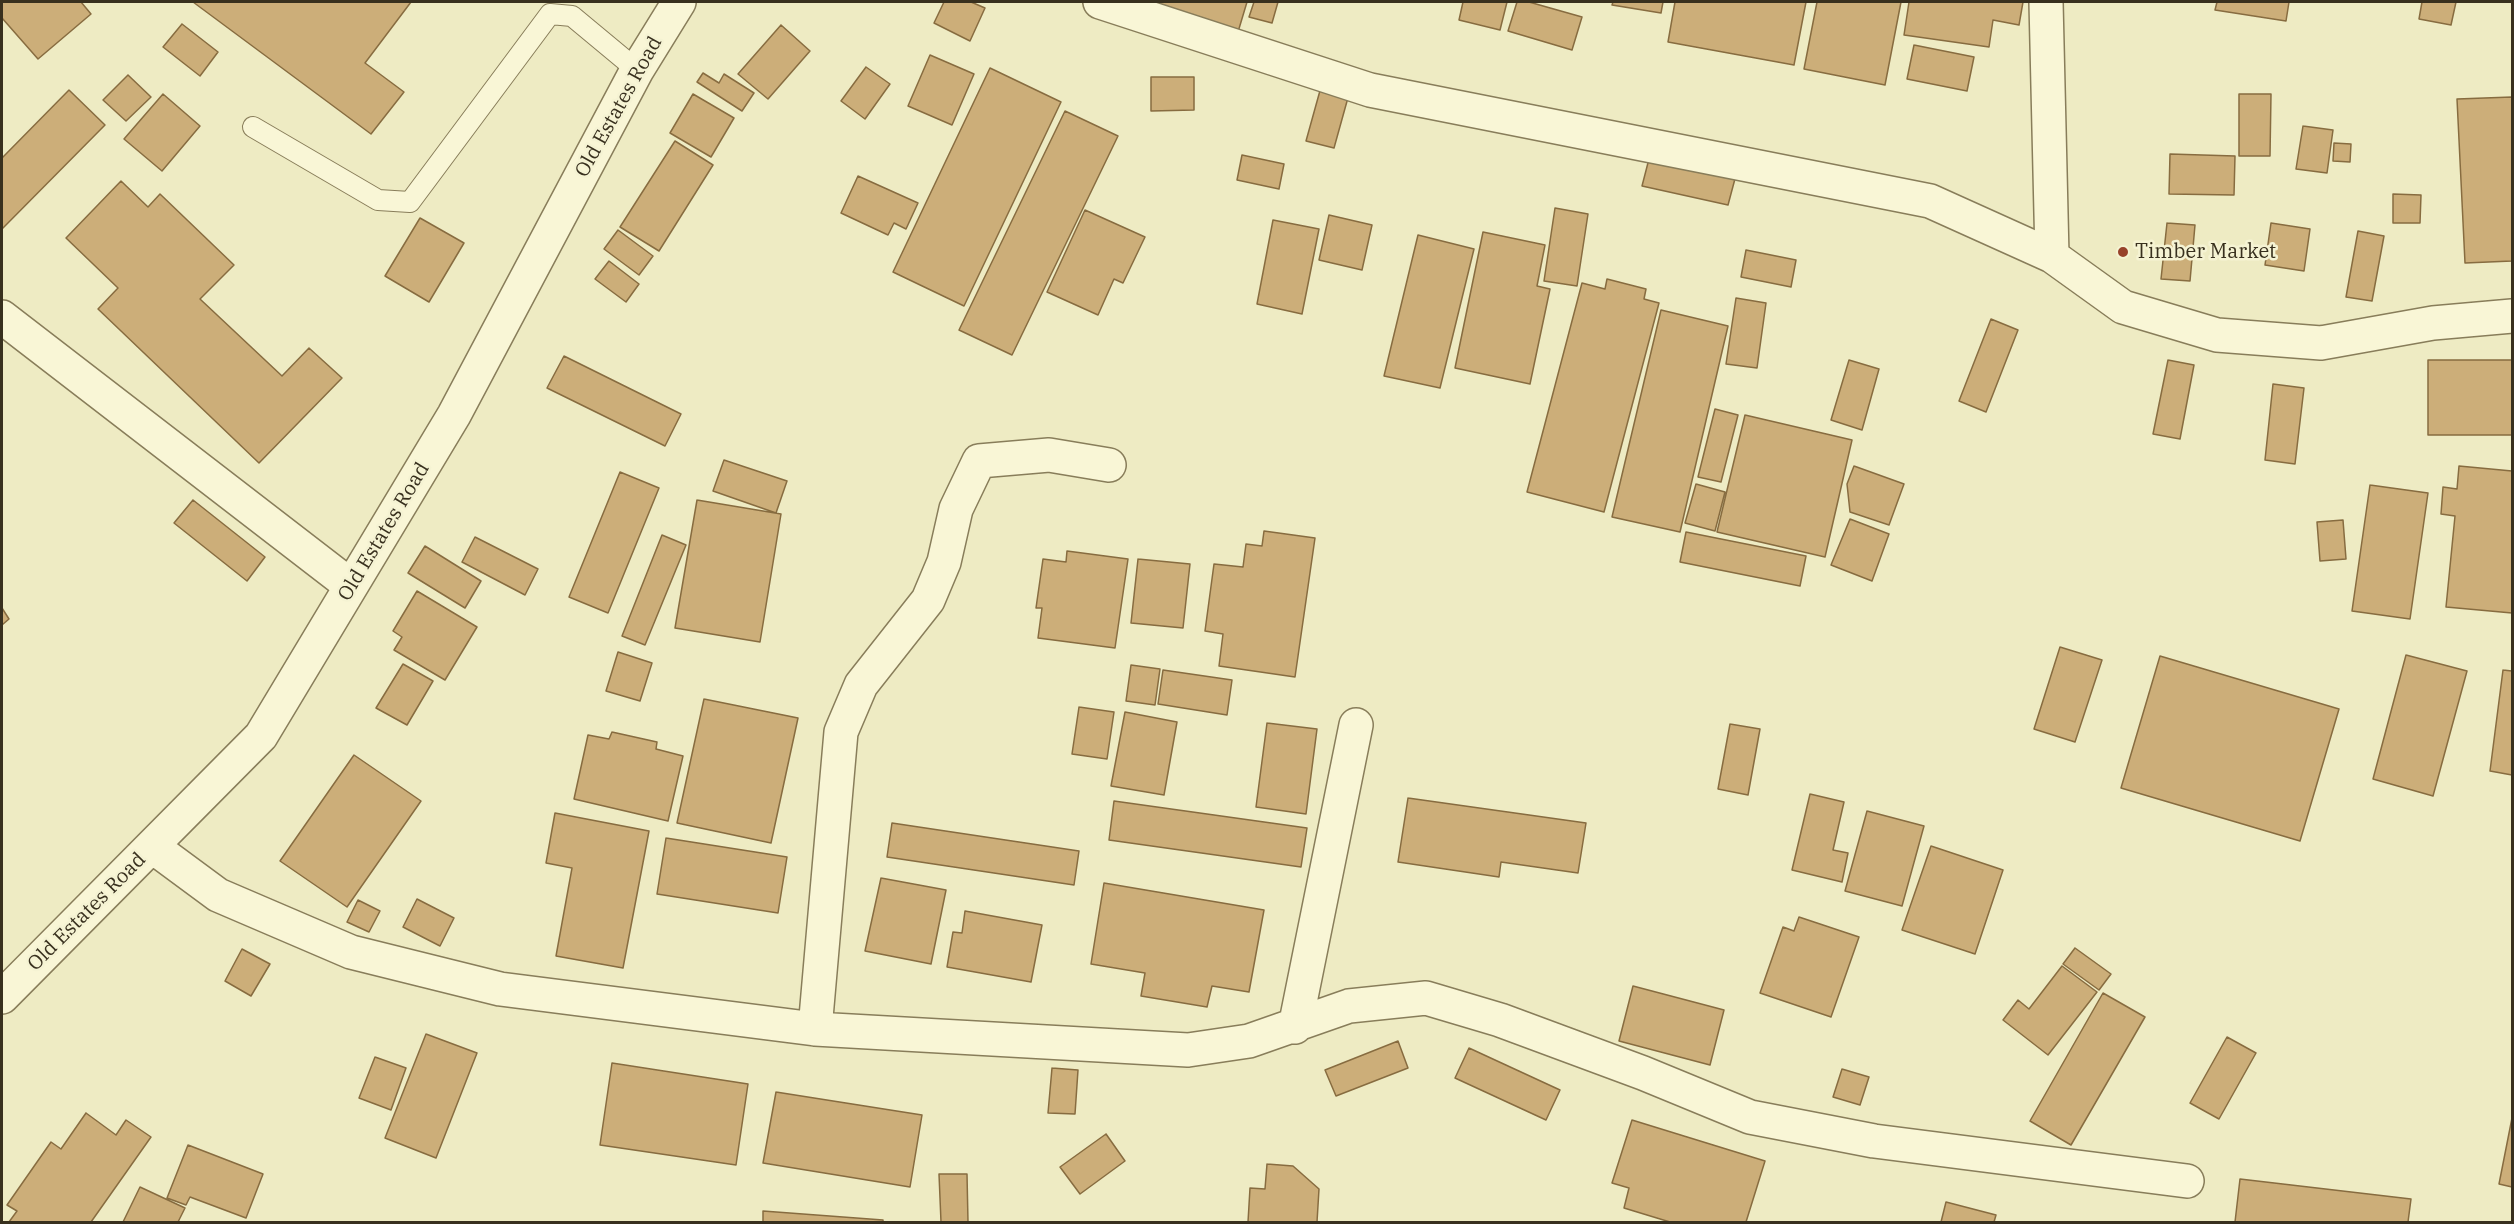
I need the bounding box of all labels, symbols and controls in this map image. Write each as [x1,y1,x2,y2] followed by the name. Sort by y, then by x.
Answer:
[570,32,668,182] street label: Old Estates Road
[2135,240,2276,264] place label: Timber Market
[2116,245,2130,259] marker: Timber Market
[333,458,435,606] street label: Old Estates Road
[23,848,151,976] street label: Old Estates Road

